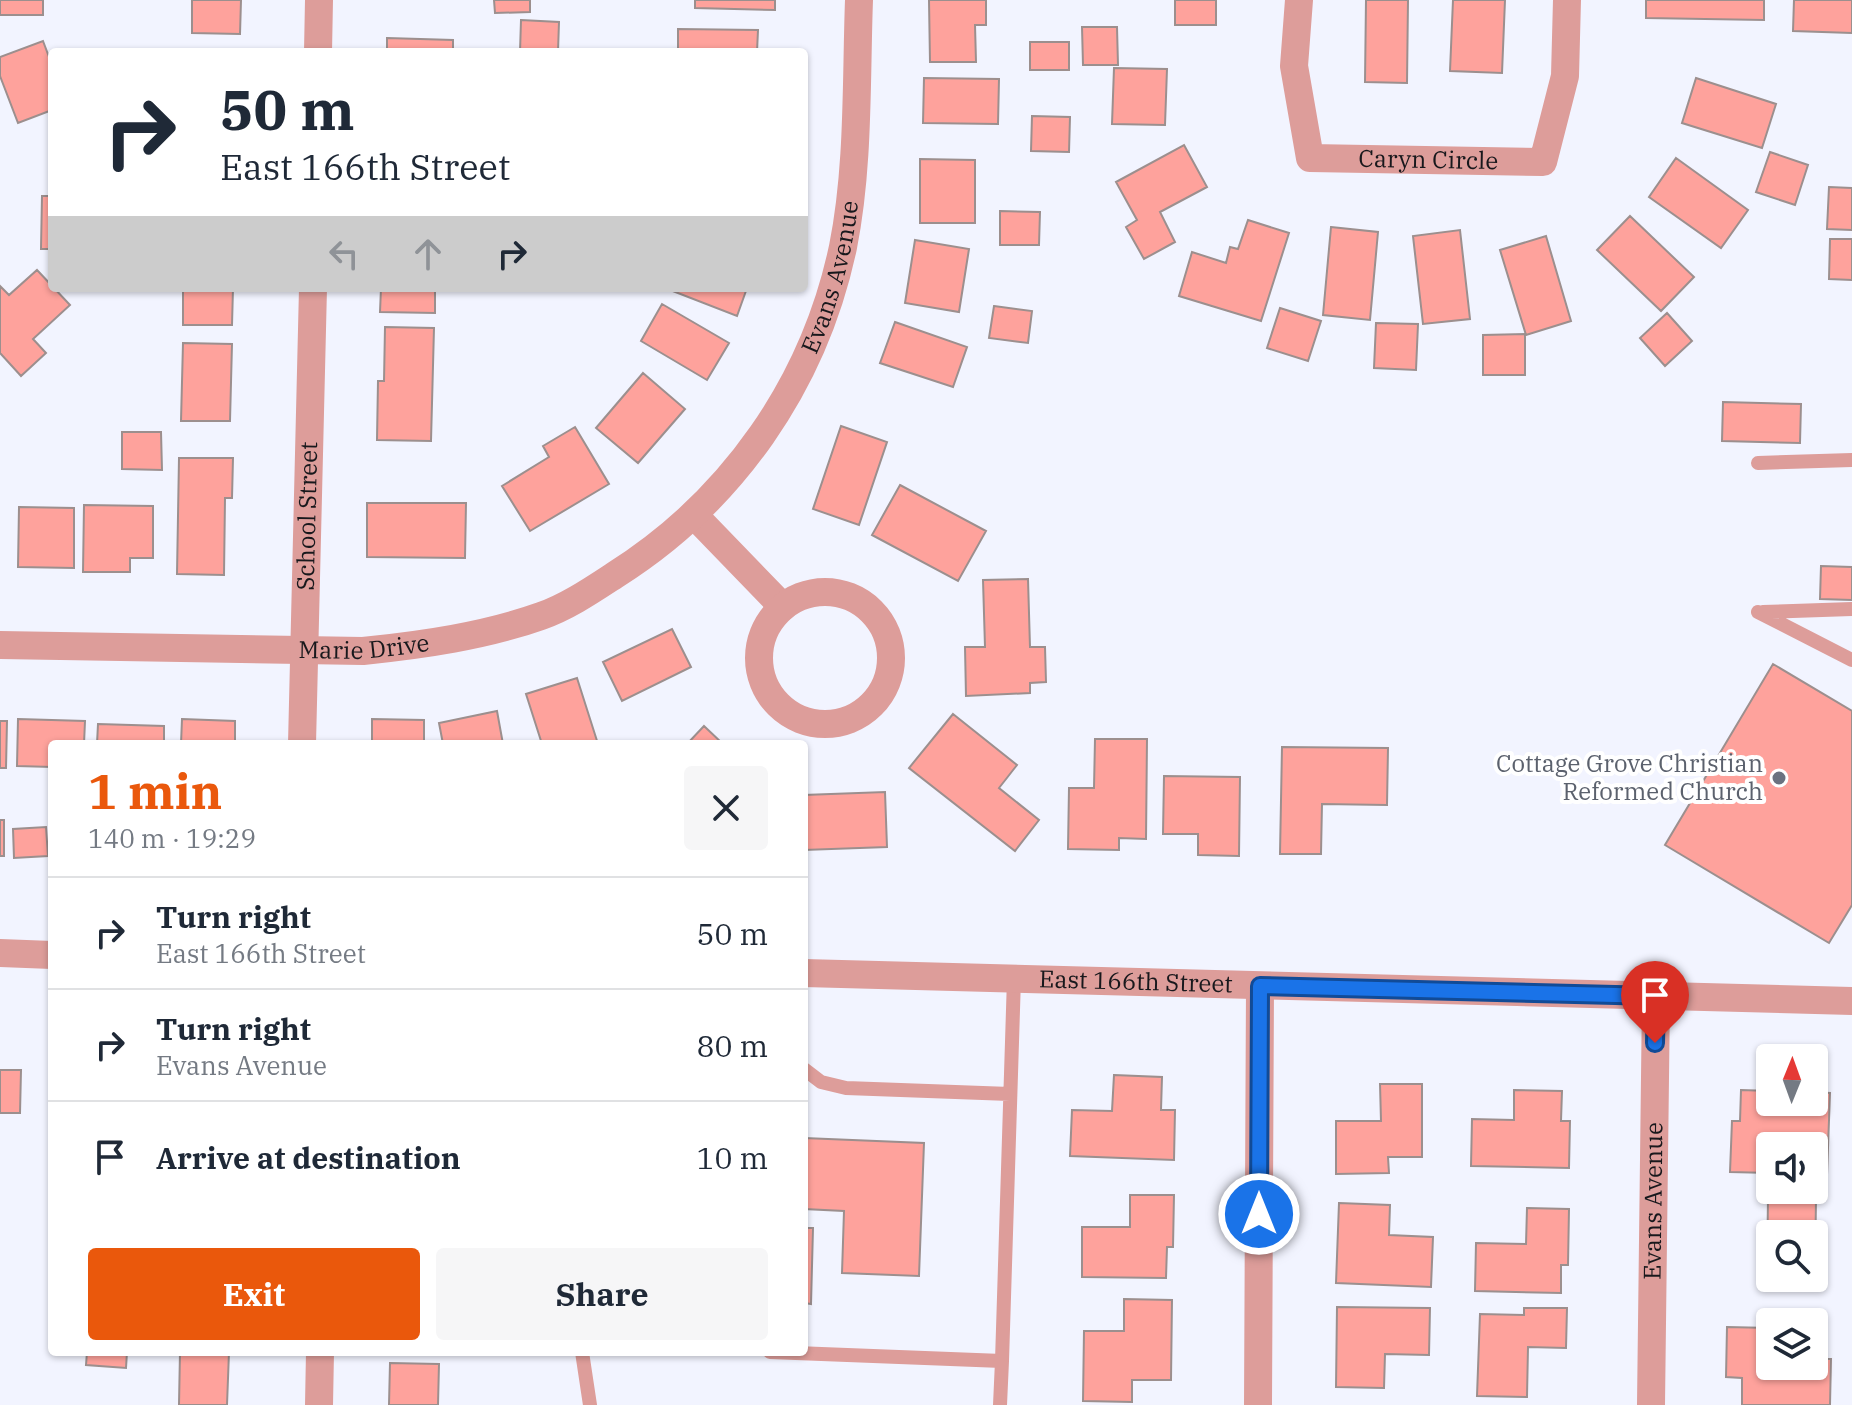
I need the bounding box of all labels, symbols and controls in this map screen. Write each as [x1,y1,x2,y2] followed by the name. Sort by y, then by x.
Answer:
[220,73,355,145] text: 50 m
[88,80,192,184] icon: right
[1358,142,1499,176] street label: Caryn Circle
[220,143,511,190] text: East 166th Street
[793,198,865,358] street label: Evans Avenue
[322,232,366,276] icon: left
[406,232,450,276] icon: ahead
[490,232,534,276] icon: right
[289,441,324,591] street label: School Street
[298,626,431,666] street label: Marie Drive
[1496,747,1763,807] place label: Cottage Grove Christian Reformed Church
[88,760,222,822] text: 1 min
[684,766,768,850] button: close
[1770,769,1788,787] marker: Cottage Grove Christian Reformed Church
[88,821,256,855] text: 140 m · 19:29
[156,897,311,936] text: Turn right
[88,911,132,955] icon: right
[696,914,768,953] text: 50 m
[156,936,366,970] text: East 166th Street
[1621,961,1689,1043] pin
[1039,962,1233,999] street label: East 166th Street
[1633,973,1677,1017] icon: arrive
[156,1009,311,1048] text: Turn right
[88,1023,132,1067] icon: right
[696,1026,768,1065] text: 80 m
[1756,1044,1828,1116] north arrow
[1756,1044,1828,1380] map controls
[156,1048,327,1082] text: Evans Avenue
[1636,1122,1669,1280] street label: Evans Avenue
[1756,1132,1828,1204] button: sound
[88,1135,132,1179] icon: arrive
[156,1138,461,1177] text: Arrive at destination
[696,1138,768,1177] text: 10 m
[1217,1172,1301,1256] position arrow
[1756,1220,1828,1292] button: search
[88,1248,420,1340] button: Exit
[436,1248,768,1340] button: Share
[1756,1308,1828,1380] button: layers

